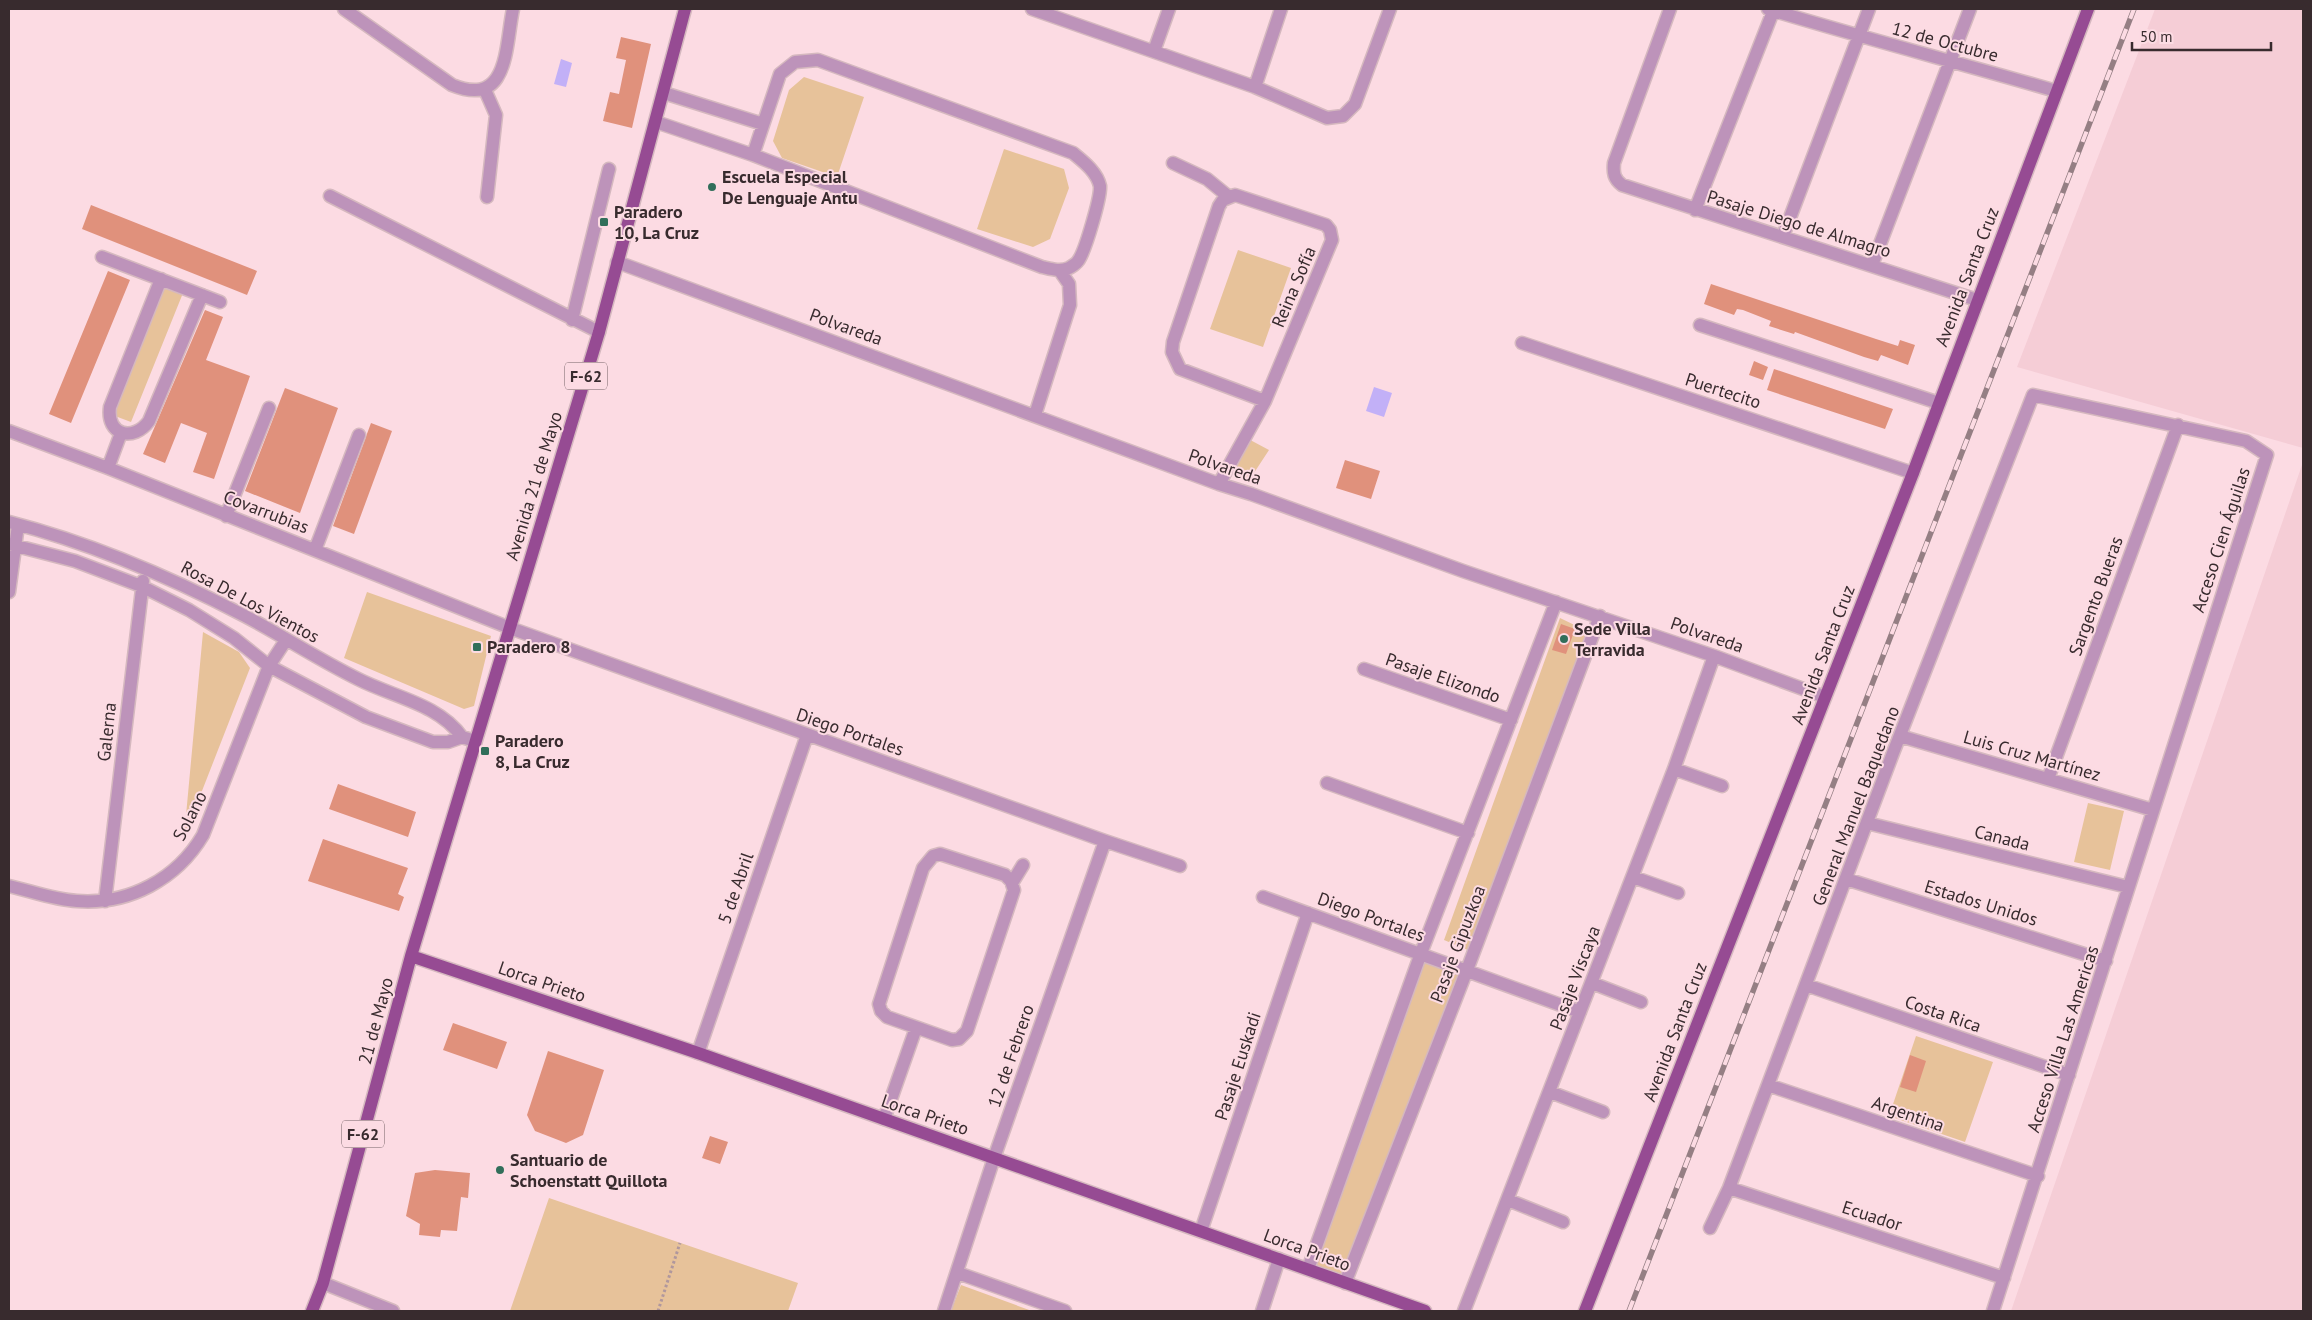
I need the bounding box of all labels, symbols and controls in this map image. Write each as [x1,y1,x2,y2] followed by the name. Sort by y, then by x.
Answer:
[1889,16,2001,67] street label: 12 de Octubre
[2132,20,2271,52] scale bar
[2140,27,2173,46] text: 50 m
[722,165,858,209] place label: Escuela Especial De Lenguaje Antu
[706,181,718,193] marker: Escuela Especial De Lenguaje Antu
[1704,185,1894,262] street label: Pasaje Diego de Almagro
[614,200,699,244] place label: Paradero 10, La Cruz
[1929,204,2004,350] street label: Avenida Santa Cruz
[598,216,610,228] marker: Paradero 10, La Cruz
[1266,243,1321,331] street label: Reina Sofía
[807,303,886,350] street label: Polvareda
[565,362,607,390] road number: F-62
[1682,367,1764,414] street label: Puertecito
[500,409,567,563] street label: Avenida 21 de Mayo
[1186,443,1265,490] street label: Polvareda
[2186,464,2255,615] street label: Acceso Cien Águilas
[220,485,312,538] street label: Covarrubias
[2063,533,2128,659] street label: Sargento Bueras
[177,555,323,648] street label: Rosa De Los Vientos
[1785,582,1860,728] street label: Avenida Santa Cruz
[1668,611,1747,658] street label: Polvareda
[1574,617,1651,661] place label: Sede Villa Terravida
[1558,633,1570,645] marker: Sede Villa Terravida
[487,635,571,658] place label: Paradero 8
[471,641,483,653] marker: Paradero 8
[1383,647,1504,708] street label: Pasaje Elizondo
[92,701,121,763] street label: Galerna
[793,702,907,761] street label: Diego Portales
[1807,703,1904,909] street label: General Manuel Baquedano
[1961,725,2103,786] street label: Luis Cruz Martínez
[495,729,570,773] place label: Paradero 8, La Cruz
[479,745,491,757] marker: Paradero 8, La Cruz
[167,787,212,845] street label: Solano
[1972,820,2032,855] street label: Canada
[713,848,759,927] street label: 5 de Abril
[1922,874,2041,931] street label: Estados Unidos
[1425,882,1490,1006] street label: Pasaje Gipuzkoa
[1314,887,1428,947] street label: Diego Portales
[1544,922,1605,1033] street label: Pasaje Viscaya
[2021,942,2104,1135] street label: Acceso Villa Las Americas
[495,956,589,1007] street label: Lorca Prieto
[1637,959,1712,1105] street label: Avenida Santa Cruz
[353,975,398,1067] street label: 21 de Mayo
[1902,990,1984,1037] street label: Costa Rica
[982,1001,1039,1110] street label: 12 de Febrero
[1209,1009,1266,1123] street label: Pasaje Euskadi
[878,1089,972,1140] street label: Lorca Prieto
[1869,1090,1947,1137] street label: Argentina
[342,1120,384,1148] road number: F-62
[510,1148,667,1192] place label: Santuario de Schoenstatt Quillota
[494,1164,506,1176] marker: Santuario de Schoenstatt Quillota
[1839,1195,1905,1236] street label: Ecuador
[1261,1223,1354,1276] street label: Lorca Prieto

